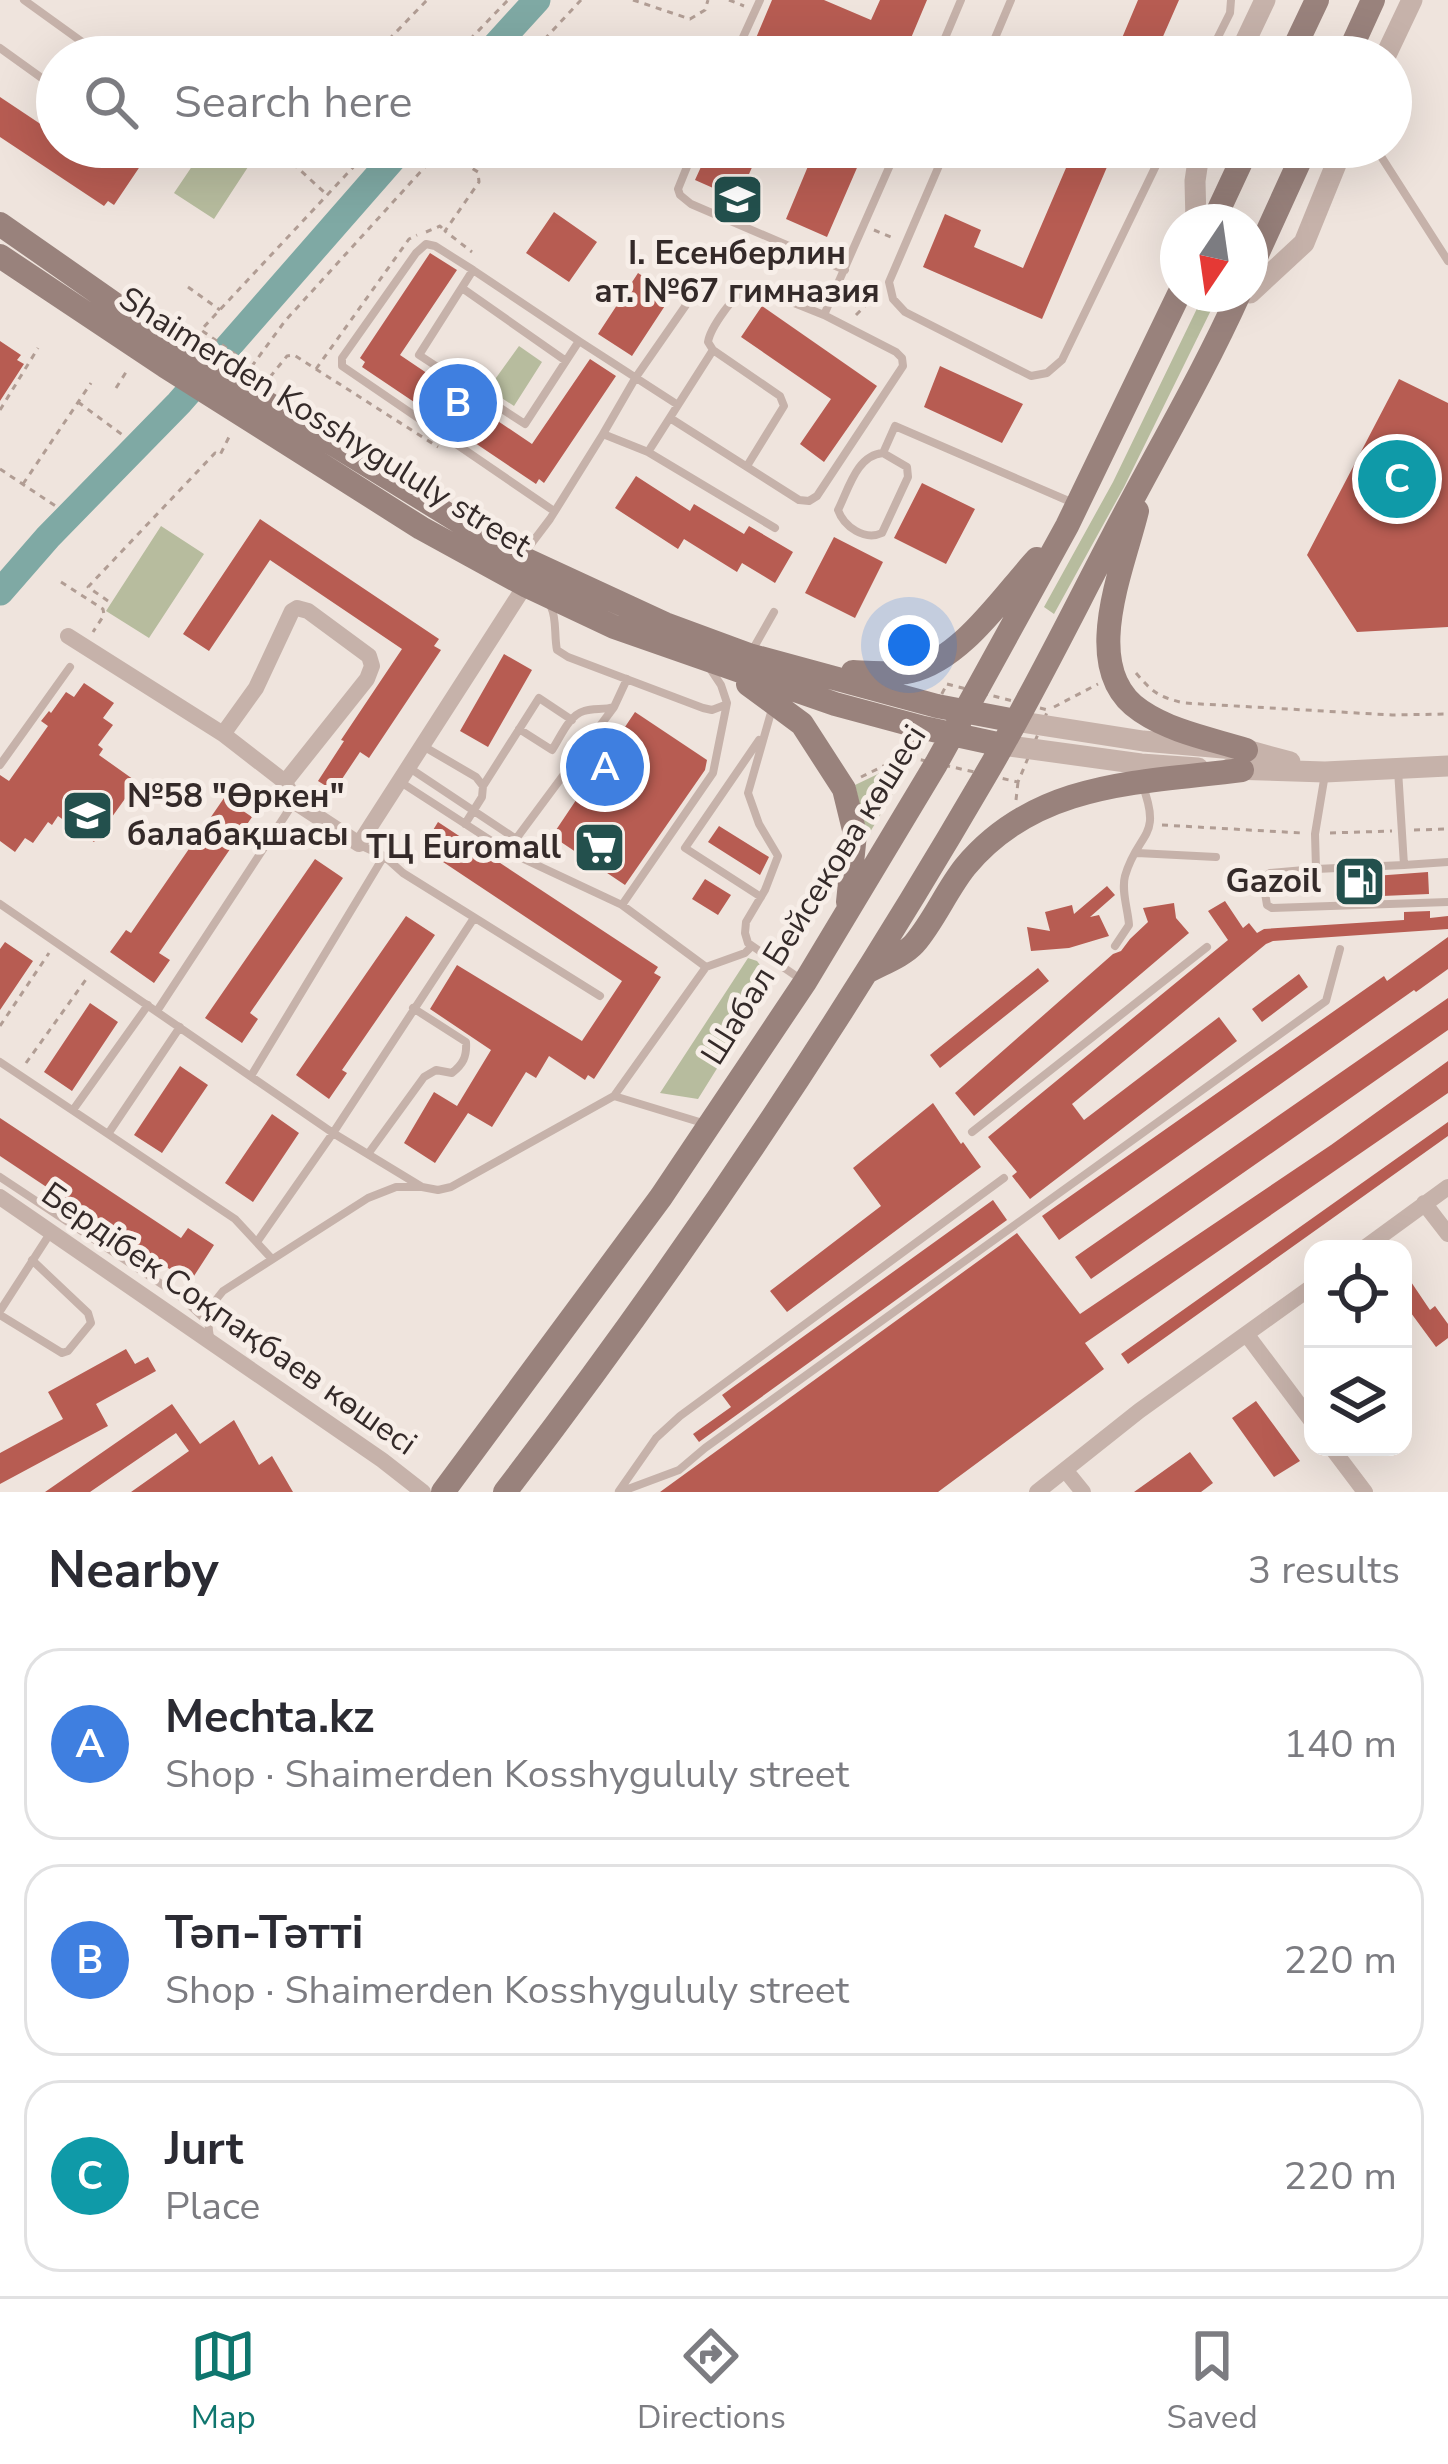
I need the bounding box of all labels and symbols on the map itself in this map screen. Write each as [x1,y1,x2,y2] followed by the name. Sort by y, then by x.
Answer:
[709,171,765,227] school or university icon: І. Есенберлин ат. №67 гимназия
[1160,204,1268,312] north arrow
[594,231,880,314] place label: І. Есенберлин ат. №67 гимназия
[111,276,540,568] street label: Shaimerden Kosshygululy street
[419,358,497,448] pin: B
[1358,434,1436,524] pin: C
[879,615,939,675] your location
[691,716,937,1074] street label: Шабал Бейсекова көшесі
[566,722,644,812] pin: A
[127,774,349,857] place label: №58 "Өркен" балабақшасы
[60,787,116,843] school or university icon: №58 "Өркен" балабақшасы
[572,819,628,875] supermarket icon: ТЦ Euromall
[366,825,561,870] place label: ТЦ Euromall
[1332,853,1388,909] fuel station icon: Gazoil
[1225,859,1321,904] place label: Gazoil
[32,1172,426,1466] street label: Бердібек Соқпақбаев көшесі

